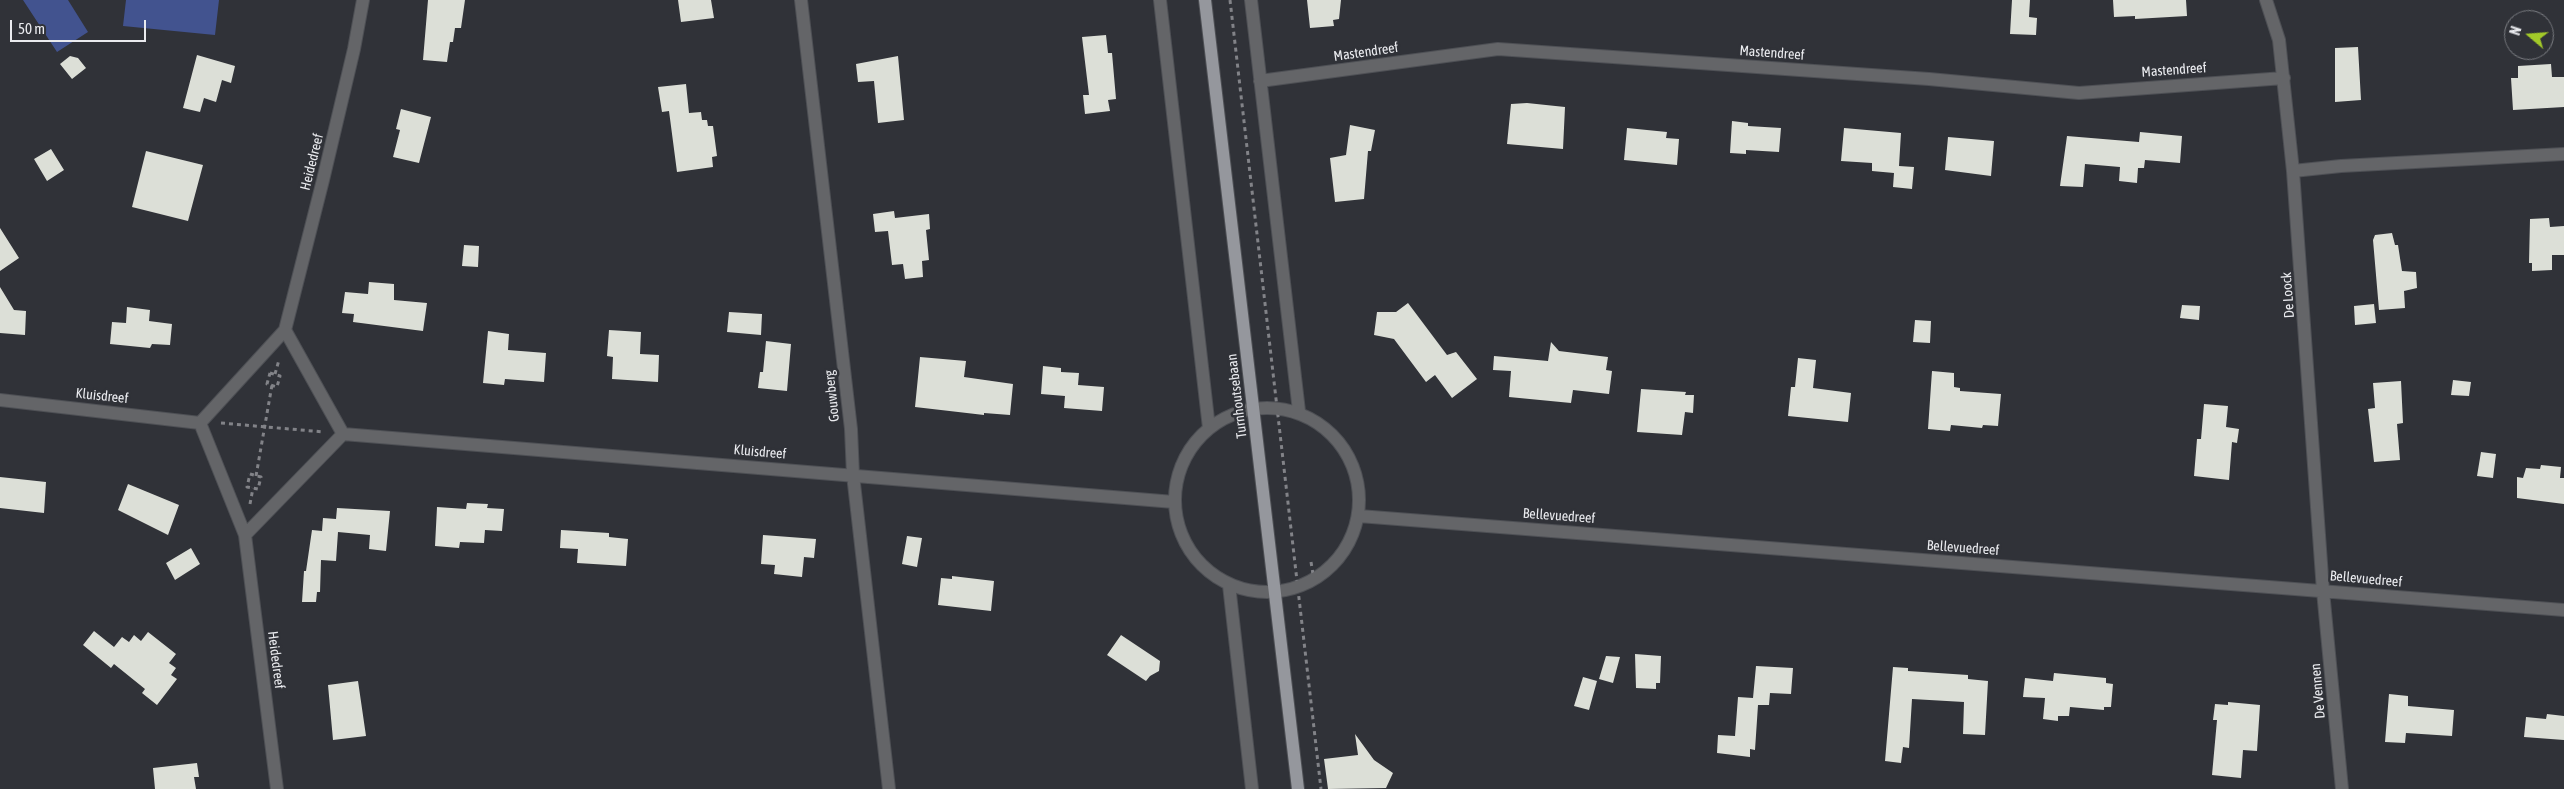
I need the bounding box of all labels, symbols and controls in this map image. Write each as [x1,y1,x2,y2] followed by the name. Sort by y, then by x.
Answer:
[12,10,149,42] scale bar
[2504,10,2554,60] north arrow
[18,20,45,37] text: 50 m
[2507,24,2525,37] text: N
[1333,39,1399,65] street label: Mastendreef
[1739,42,1805,64] street label: Mastendreef
[2141,59,2207,81] street label: Mastendreef
[297,132,327,192] street label: Heidedreef
[2278,271,2298,319] street label: De Loock
[1223,353,1251,439] street label: Turnhoutsebaan
[821,369,843,423] street label: Gouwberg
[75,385,129,407] street label: Kluisdreef
[733,441,787,463] street label: Kluisdreef
[1522,505,1596,527] street label: Bellevuedreef
[1926,537,2000,559] street label: Bellevuedreef
[2329,567,2403,591] street label: Bellevuedreef
[264,630,288,690] street label: Heidedreef
[2307,663,2329,719] street label: De Vennen

